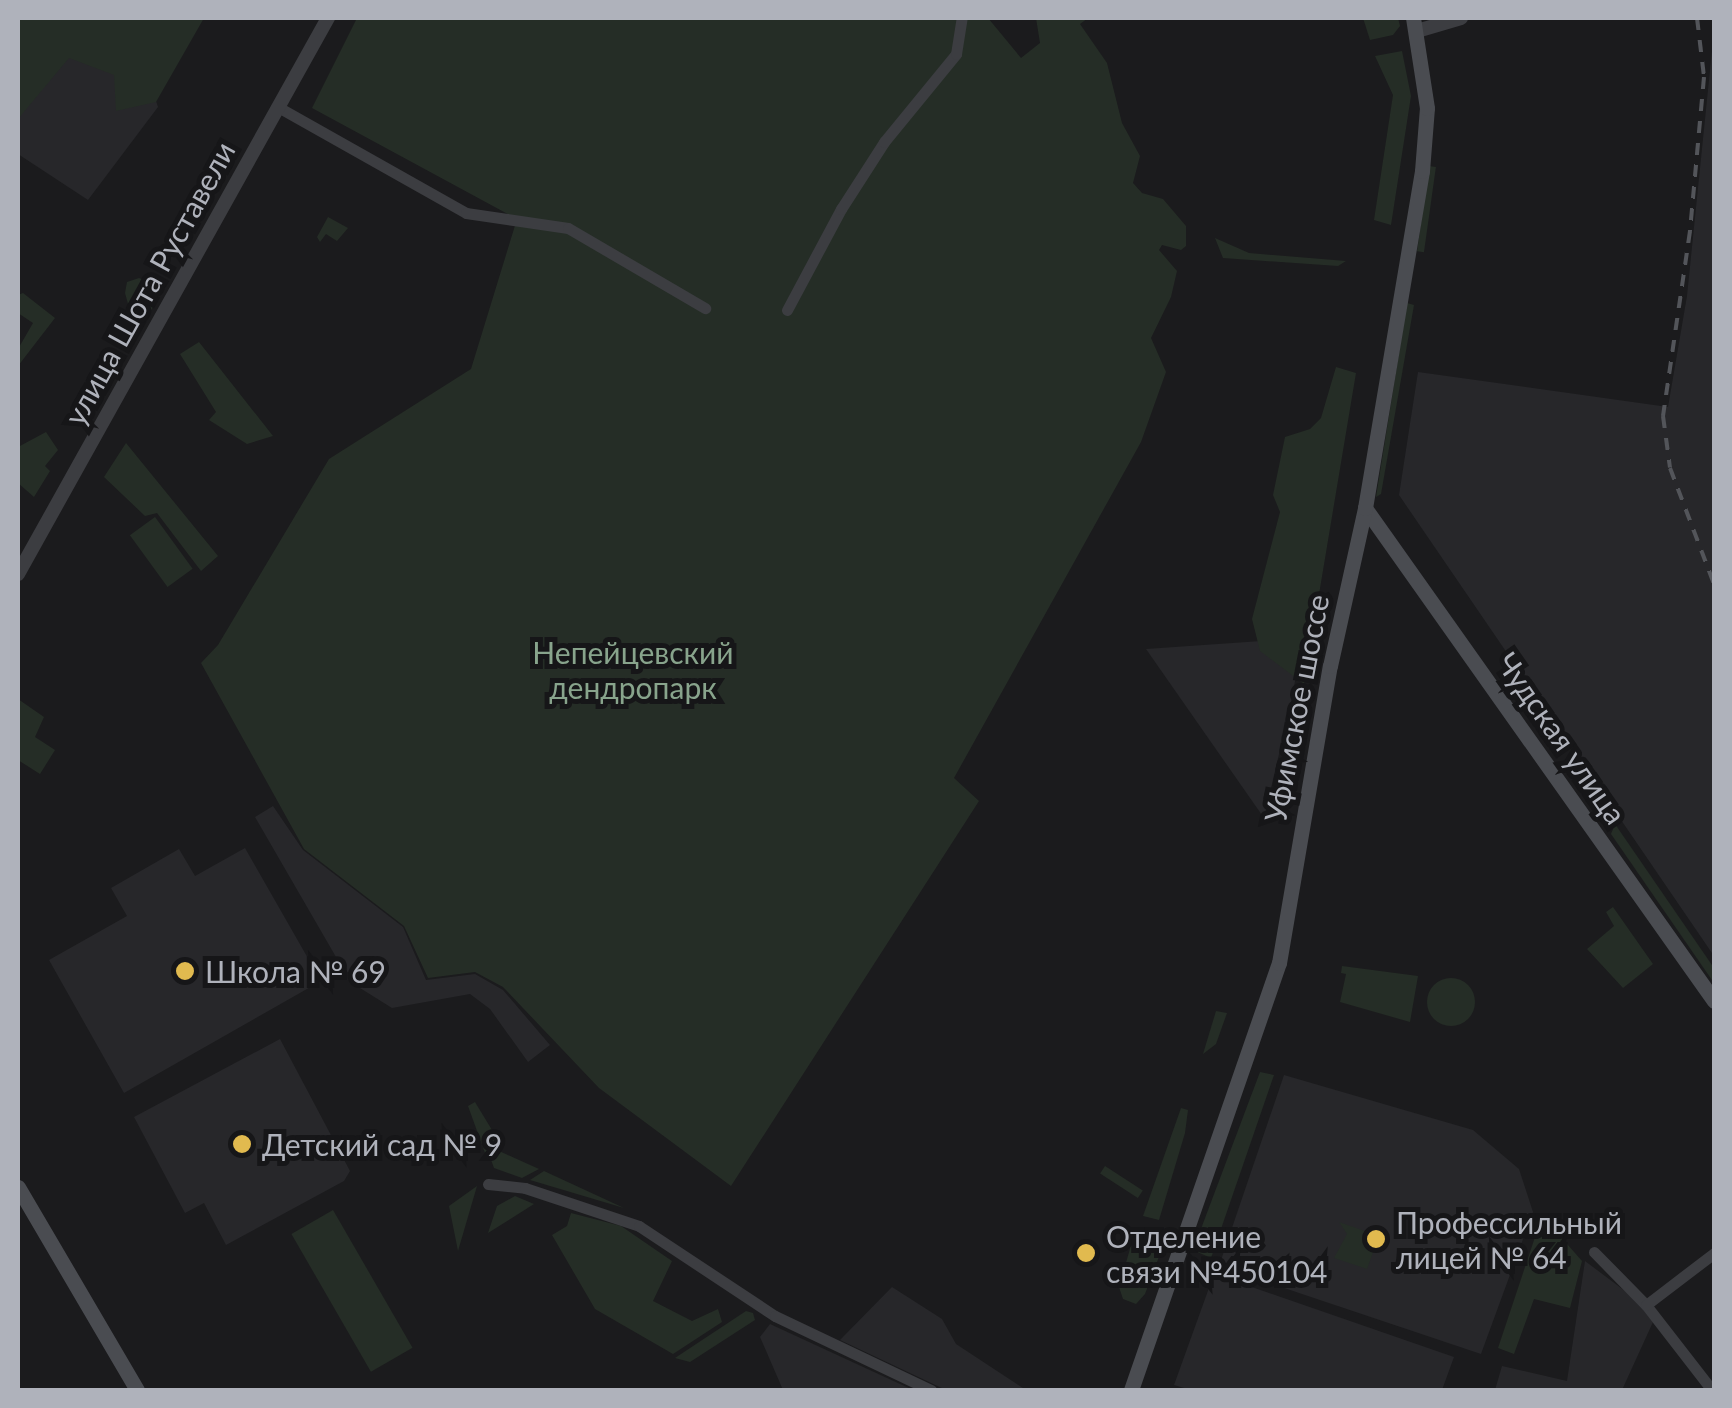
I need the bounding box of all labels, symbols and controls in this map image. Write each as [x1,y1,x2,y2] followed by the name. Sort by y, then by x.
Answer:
[56,135,242,431] street label: улица Шота Руставели
[1256,591,1336,825] street label: Уфимское шоссе
[532,634,734,704] park label: Непейцевский дендропарк
[1490,645,1634,831] street label: Чудская улица
[205,953,386,989] place label: Школа № 69
[174,960,196,982] marker: Школа № 69
[262,1126,502,1162] place label: Детский сад № 9
[231,1133,253,1155] marker: Детский сад № 9
[1396,1204,1622,1274] place label: Профессильный лицей № 64
[1106,1218,1327,1288] place label: Отделение связи №450104
[1365,1228,1387,1250] marker: Профессильный лицей № 64
[1075,1242,1097,1264] marker: Отделение связи №450104

